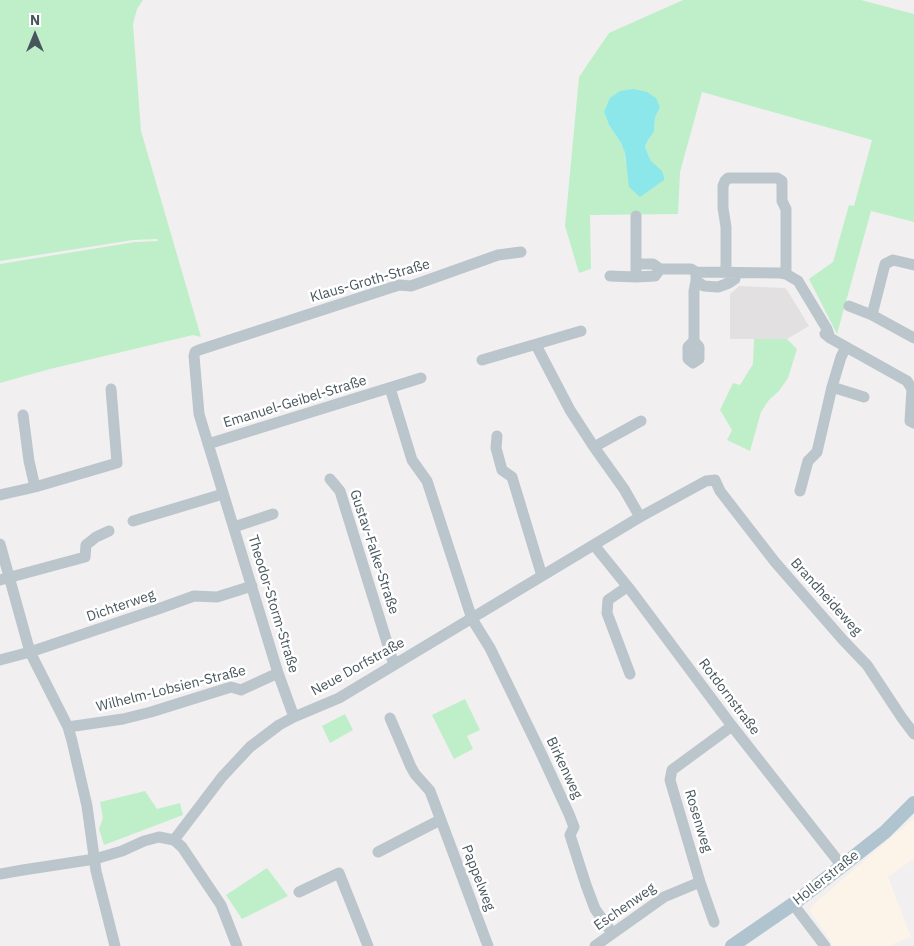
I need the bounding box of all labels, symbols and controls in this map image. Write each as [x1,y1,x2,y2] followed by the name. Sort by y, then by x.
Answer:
[10,10,60,60] north arrow
[30,11,40,29] text: N
[308,256,432,306] street label: Klaus-Groth-Straße
[221,372,369,432] street label: Emanuel-Geibel-Straße
[346,488,402,616] street label: Gustav-Falke-Straße
[244,533,302,675] street label: Theodor-Storm-Straße
[787,555,865,639] street label: Brandheideweg
[85,586,157,626] street label: Dichterweg
[308,634,408,700] street label: Neue Dorfstraße
[695,655,763,739] street label: Rotdornstraße
[95,662,247,716] street label: Wilhelm-Lobsien-Straße
[542,734,586,802] street label: Birkenweg
[681,788,715,854] street label: Rosenweg
[458,843,498,913] street label: Pappelweg
[790,847,862,909] street label: Hollerstraße
[591,880,659,934] street label: Eschenweg

